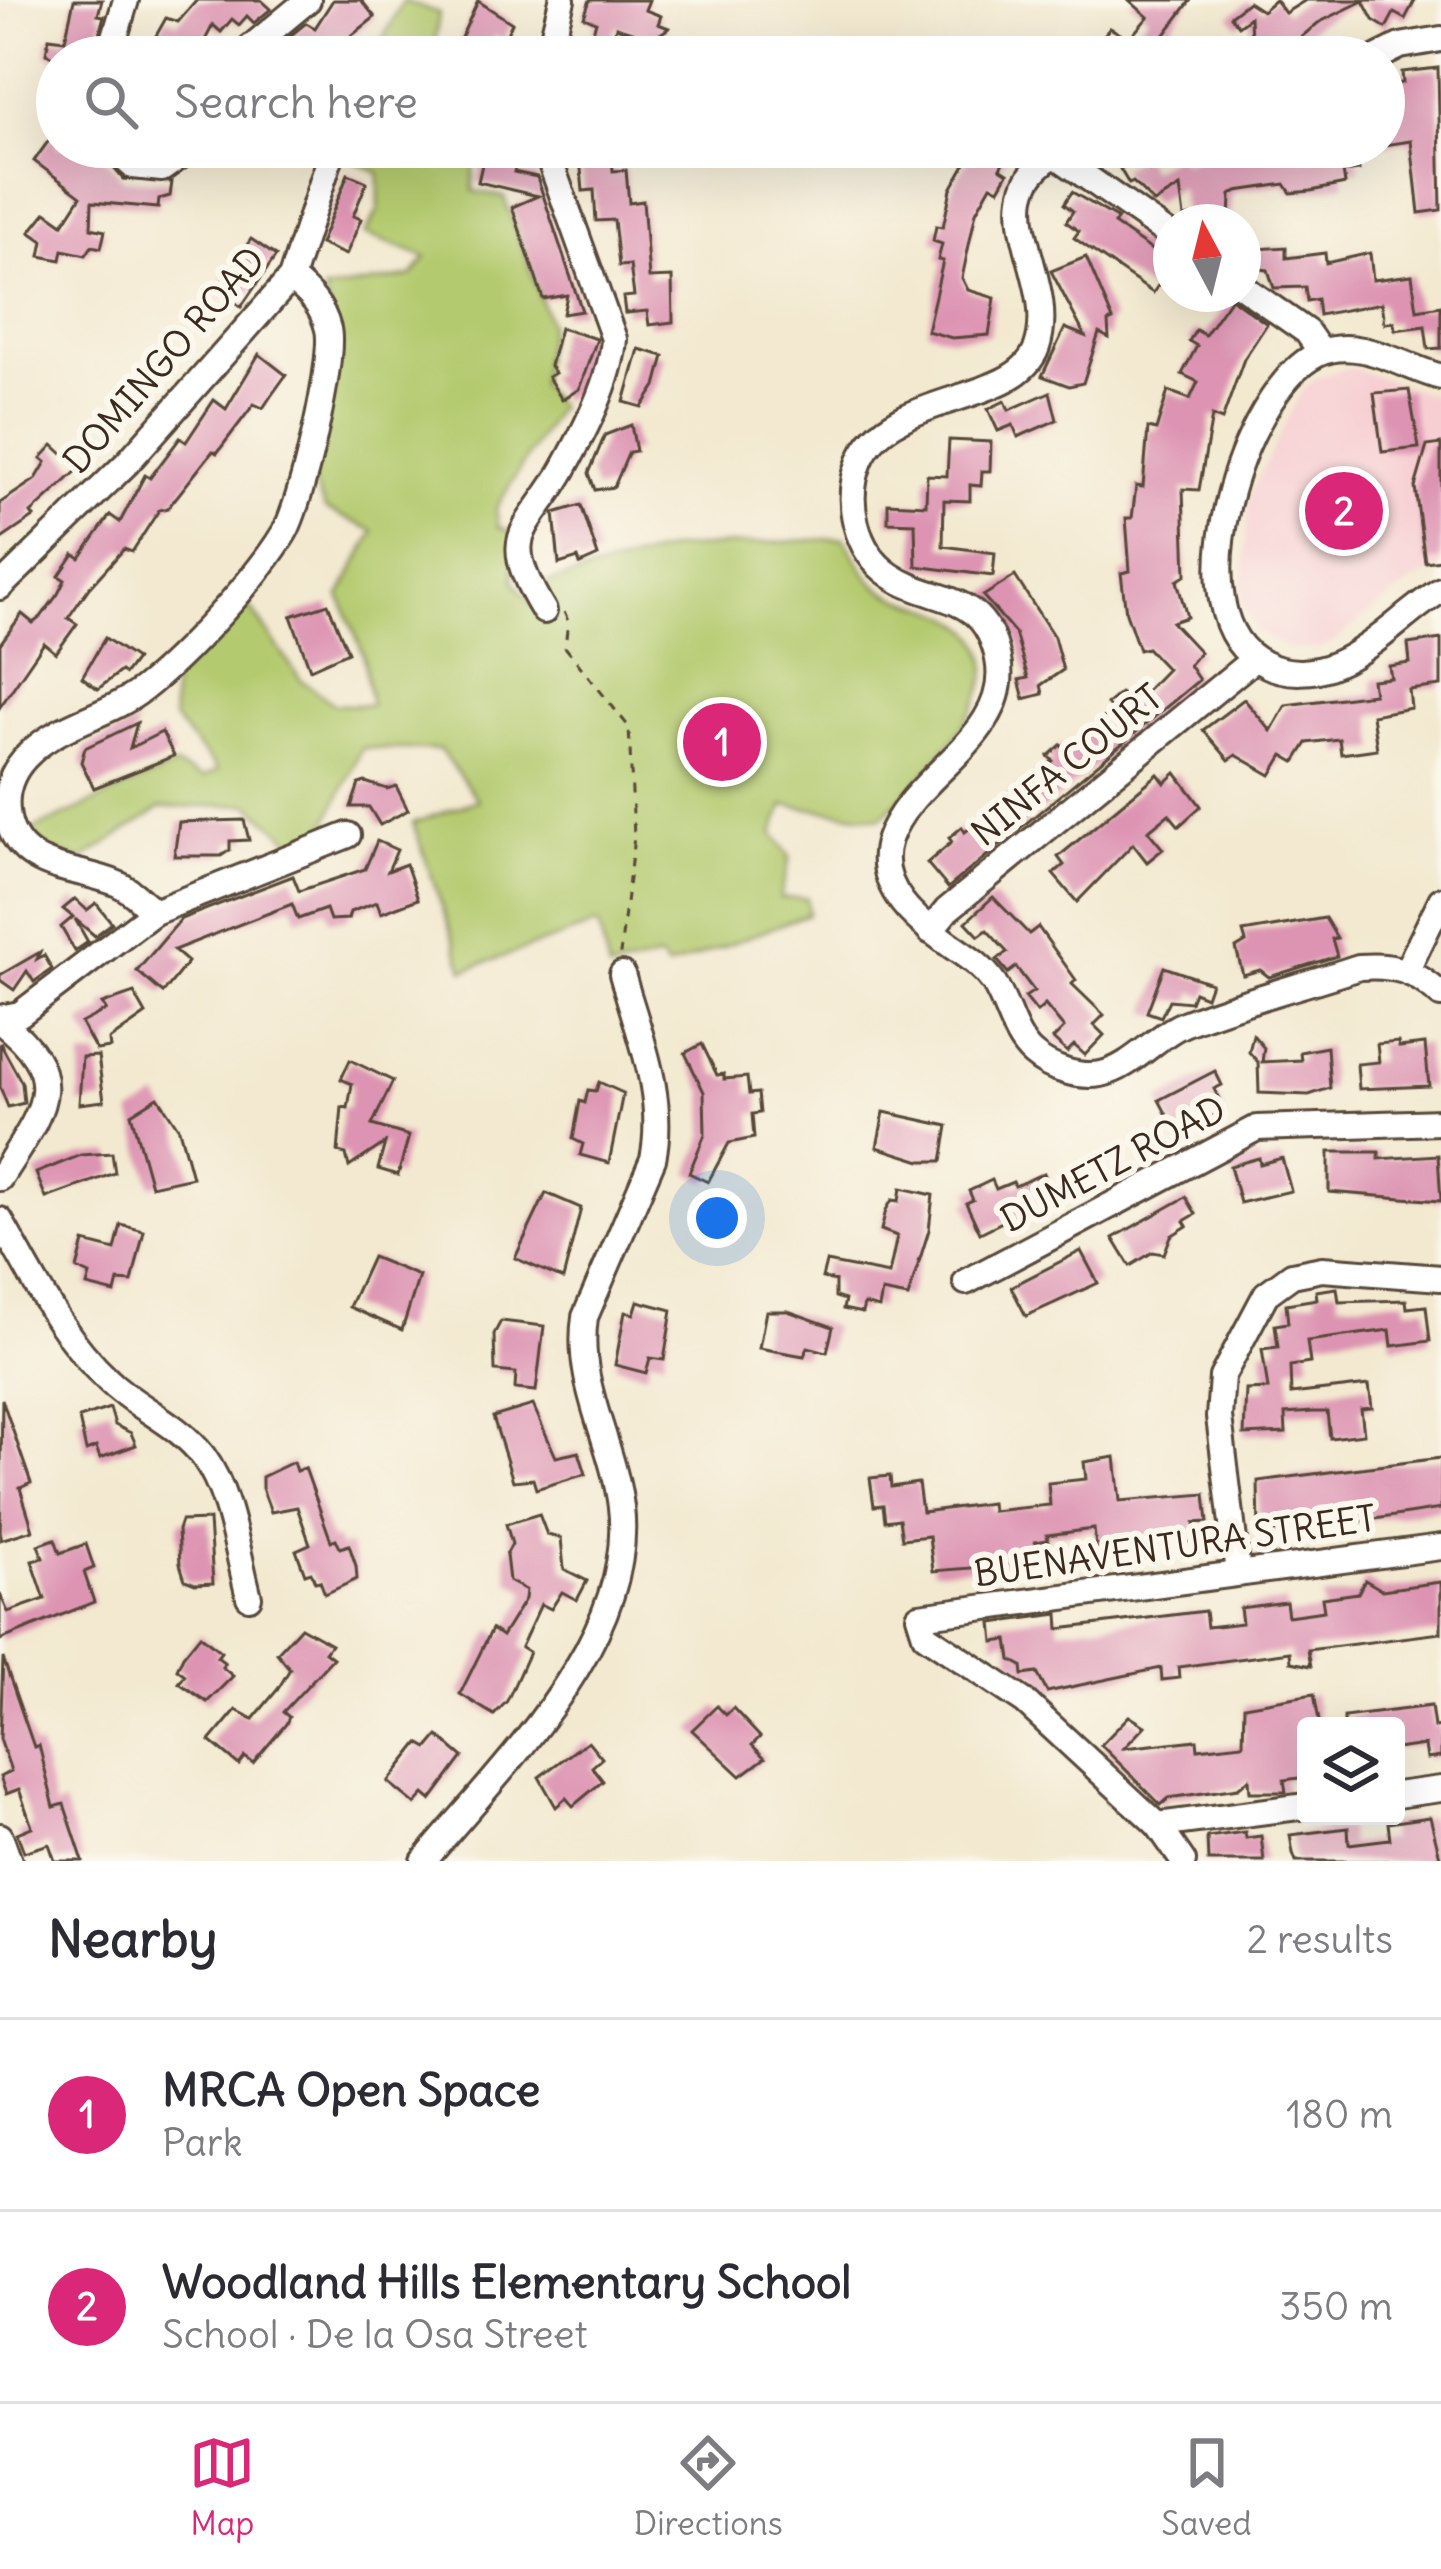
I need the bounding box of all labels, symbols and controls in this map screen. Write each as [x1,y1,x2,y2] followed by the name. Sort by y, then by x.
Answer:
[36,36,1405,168] search box
[78,69,144,135] icon: search
[174,74,418,130] text: Search here
[1153,204,1261,312] north arrow
[54,238,274,482] street label: DOMINGO ROAD
[1305,466,1383,556] pin: 2
[963,674,1171,856] street label: NINFA COURT
[683,697,761,787] pin: 1
[993,1086,1233,1242] street label: DUMETZ ROAD
[687,1188,747,1248] your location
[971,1496,1379,1596] street label: BUENAVENTURA STREET
[1297,1717,1405,1825] map controls
[1297,1717,1405,1825] button: layers
[48,1907,217,1971] text: Nearby
[1246,1915,1393,1964] text: 2 results
[162,2062,540,2118] text: MRCA Open Space
[79,2090,95,2139] text: 1
[1286,2090,1393,2139] text: 180 m
[162,2118,243,2167] text: Park
[162,2254,851,2310] text: Woodland Hills Elementary School
[76,2282,98,2331] text: 2
[1279,2282,1393,2331] text: 350 m
[162,2310,588,2359] text: School · De la Osa Street
[189,2430,255,2544] tab: Map
[634,2430,783,2544] tab: Directions
[1161,2430,1252,2544] tab: Saved

